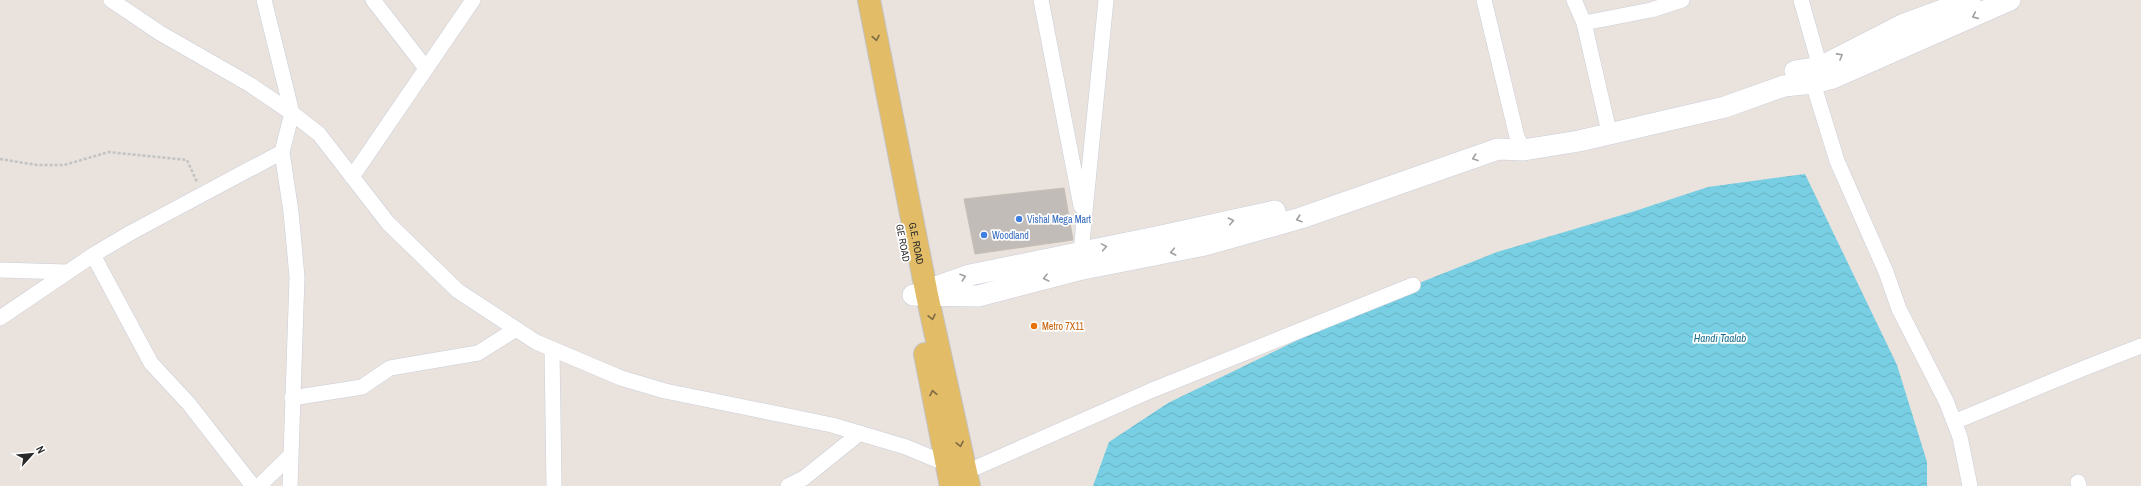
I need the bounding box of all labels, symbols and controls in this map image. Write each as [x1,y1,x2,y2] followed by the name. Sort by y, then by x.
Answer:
[1971,11,1979,19] one-way arrow
[872,35,880,41] one-way arrow
[1836,53,1843,60] one-way arrow
[1471,153,1478,161] one-way arrow
[1027,213,1092,226] place label: Vishal Mega Mart
[1014,214,1024,224] marker: Vishal Mega Mart
[1296,214,1303,223] one-way arrow
[1228,218,1235,226] one-way arrow
[906,221,927,265] street label: G.E. ROAD
[893,223,913,263] street label: GE ROAD
[992,229,1029,242] place label: Woodland
[979,230,989,240] marker: Woodland
[1101,243,1107,252] one-way arrow
[1170,247,1176,255] one-way arrow
[960,273,967,282] one-way arrow
[1043,274,1049,282] one-way arrow
[928,314,936,320] one-way arrow
[1042,320,1084,333] place label: Metro 7X11
[1029,321,1039,331] marker: Metro 7X11
[1694,331,1746,345] water label: Handi Taalab
[929,390,937,396] one-way arrow
[12,434,52,474] north arrow
[955,441,963,447] one-way arrow
[33,443,49,456] text: N

